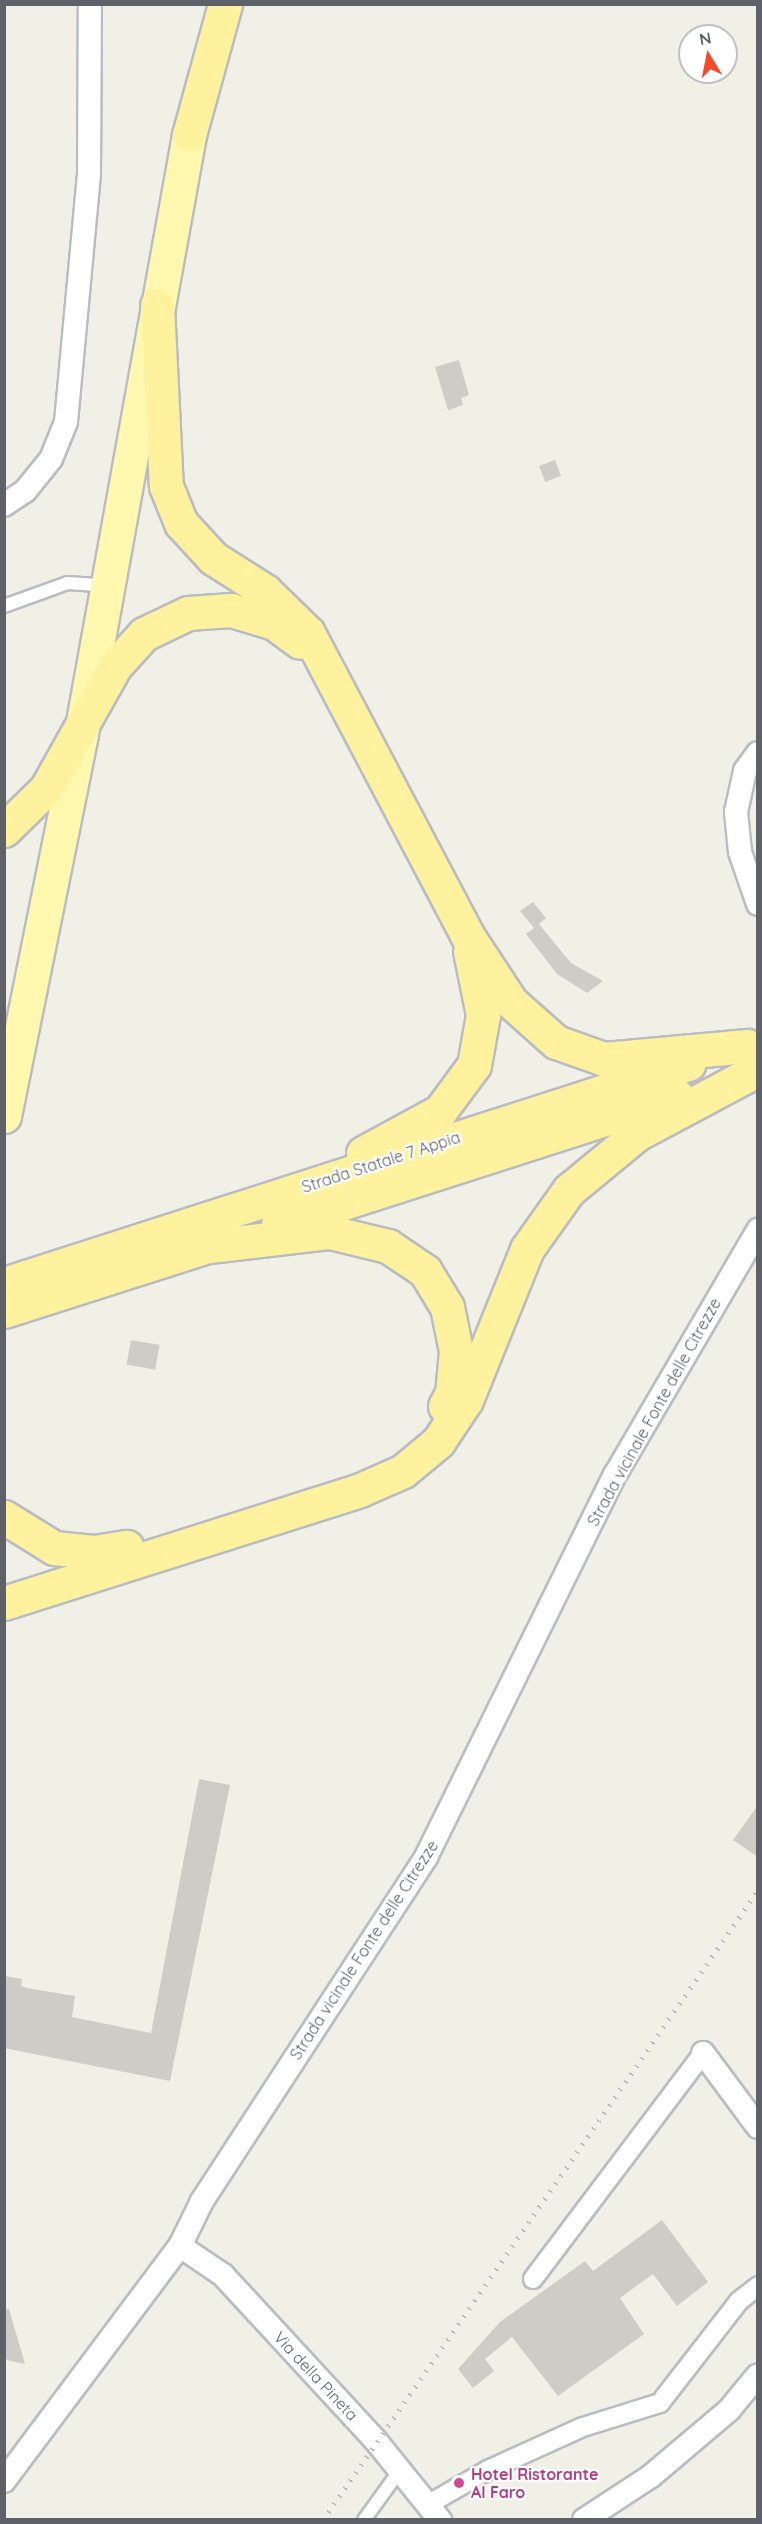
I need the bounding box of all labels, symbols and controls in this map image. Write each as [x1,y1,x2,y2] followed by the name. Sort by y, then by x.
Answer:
[678,24,738,84] north arrow
[698,27,713,49] text: N
[299,1127,463,1197] street label: Strada Statale 7 Appia
[583,1295,725,1529] street label: Strada vicinale Fonte delle Citrezze
[286,1837,442,2063] street label: Strada vicinale Fonte delle Citrezze
[270,2328,362,2424] street label: Via della Pineta
[471,2464,598,2502] place label: Hotel Ristorante Al Faro
[452,2476,466,2490] marker: Hotel Ristorante Al Faro

